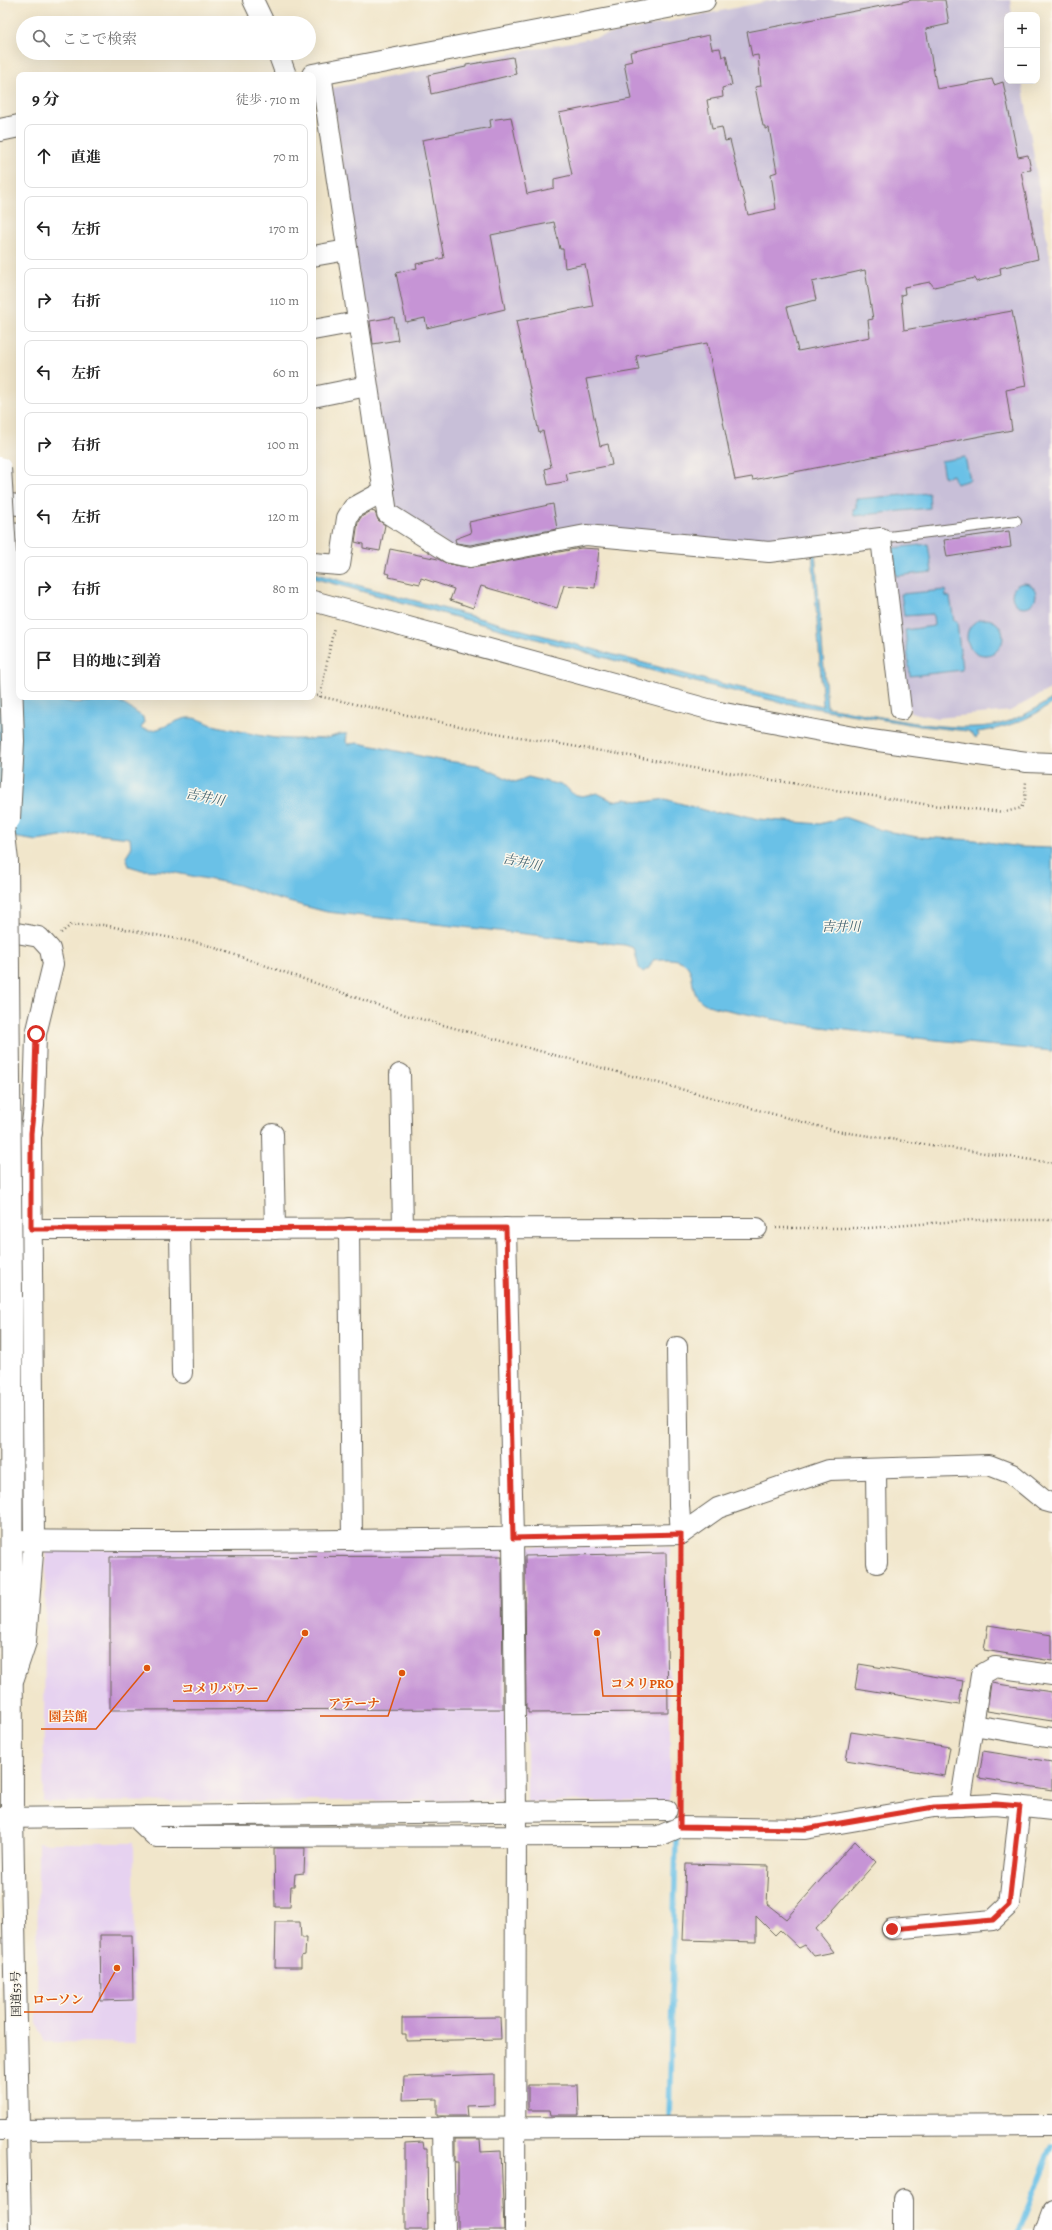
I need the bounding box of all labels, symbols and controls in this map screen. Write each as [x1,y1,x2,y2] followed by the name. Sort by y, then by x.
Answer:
[1004,12,1040,84] map controls
[1004,12,1040,48] button: +
[16,16,316,60] search box
[30,27,52,49] icon: search
[62,29,137,49] text: ここで検索
[1004,48,1040,84] button: −
[32,88,60,111] text: 9 分
[236,91,300,108] text: 徒歩 · 710 m
[33,145,55,167] icon: ahead
[71,147,101,167] text: 直進
[273,148,299,165] text: 70 m
[33,217,55,239] icon: left
[71,219,101,239] text: 左折
[269,220,299,237] text: 170 m
[33,289,55,311] icon: right
[71,291,101,311] text: 右折
[270,292,299,309] text: 110 m
[33,361,55,383] icon: left
[71,363,101,383] text: 左折
[273,364,299,381] text: 60 m
[33,433,55,455] icon: right
[71,435,101,455] text: 右折
[267,436,299,453] text: 100 m
[33,505,55,527] icon: left
[71,507,101,527] text: 左折
[268,508,299,525] text: 120 m
[33,577,55,599] icon: right
[71,579,101,599] text: 右折
[272,580,299,597] text: 80 m
[33,649,55,671] icon: arrive
[71,651,161,671] text: 目的地に到着
[184,785,228,810] water label: 吉井川
[501,850,545,875] water label: 吉井川
[821,918,862,935] water label: 吉井川
[27,1025,45,1043] route start
[603,1671,682,1696] callout: コメリPRO
[610,1675,674,1692] text: コメリPRO
[173,1676,267,1701] callout: コメリパワー
[181,1680,259,1697] text: コメリパワー
[320,1691,388,1716] callout: アテーナ
[328,1695,380,1712] text: アテーナ
[41,1704,96,1729] callout: 園芸館
[48,1708,88,1725] text: 園芸館
[883,1920,901,1938] route end
[8,1971,24,2017] street label: 国道53号
[24,1987,92,2012] callout: ローソン
[32,1991,84,2008] text: ローソン

